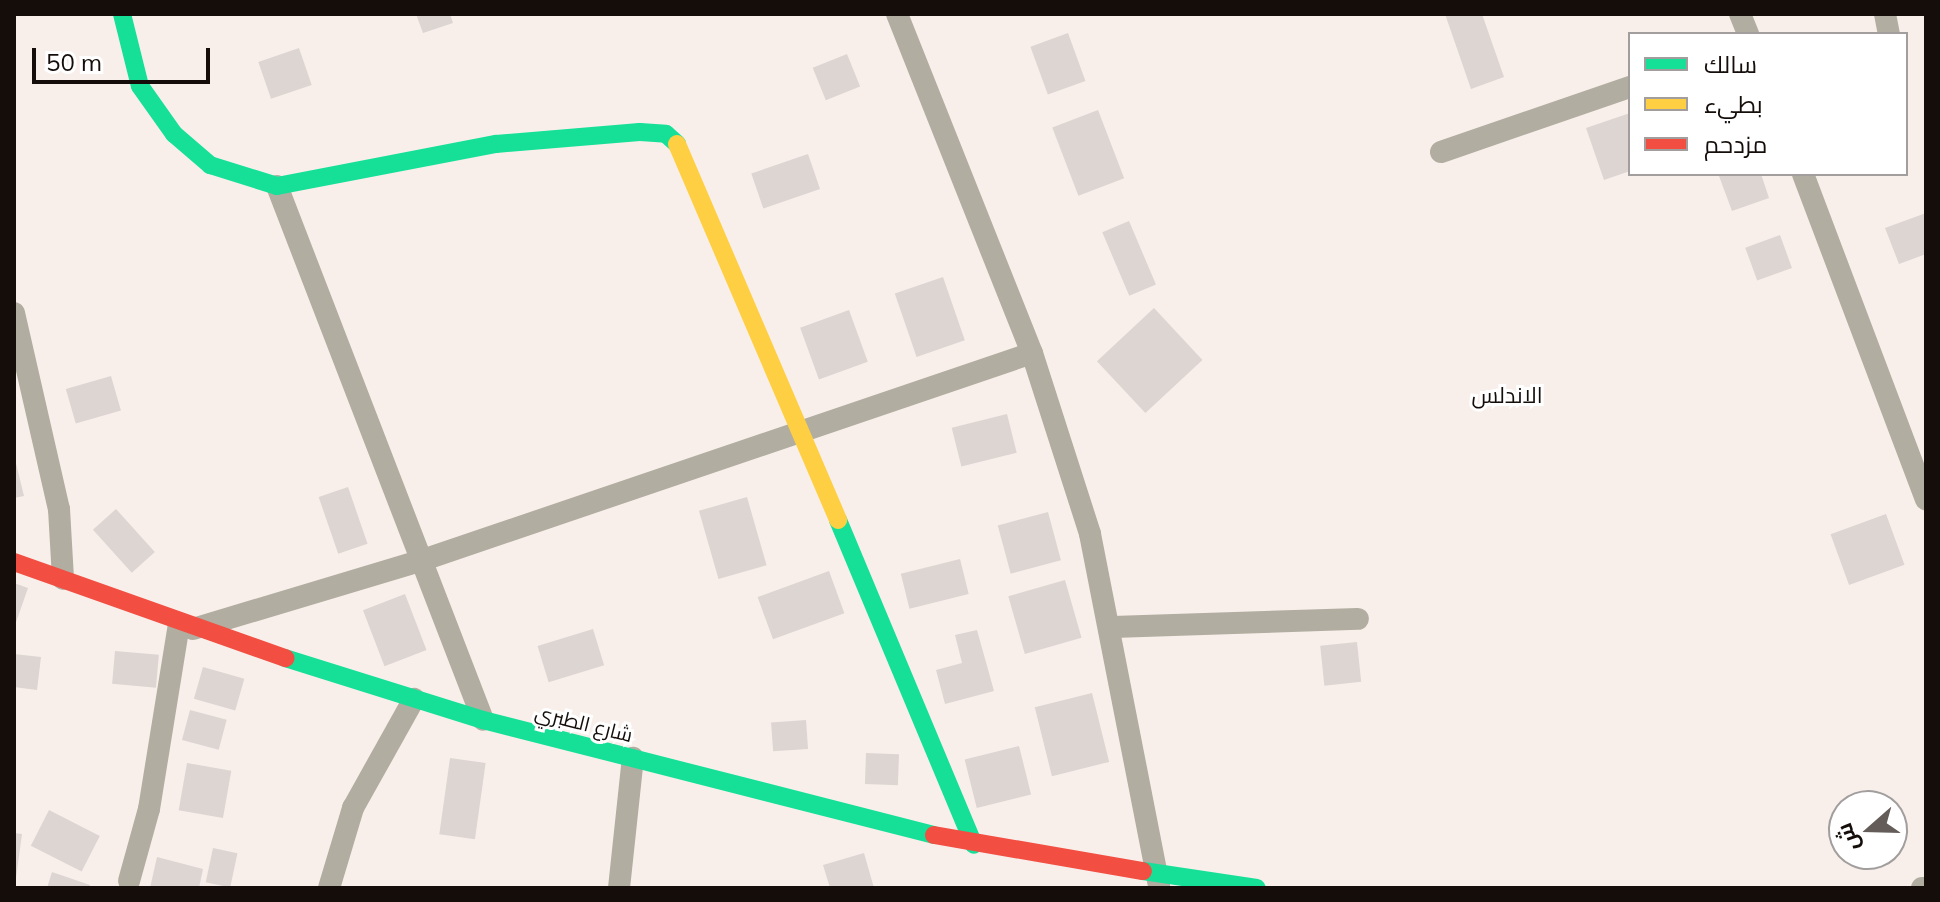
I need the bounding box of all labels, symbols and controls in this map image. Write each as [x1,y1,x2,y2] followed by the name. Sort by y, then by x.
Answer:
[36,32,214,82] scale bar
[1628,32,1908,176] legend
[46,47,102,77] text: 50 m
[1704,49,1757,79] text: سالك
[1704,89,1763,119] text: بطيء
[1704,129,1767,159] text: مزدحم
[1471,383,1543,409] district label: الاندلس
[533,699,635,747] street label: شارع الطبري
[1828,790,1908,870] north arrow
[1829,819,1865,856] text: ش

